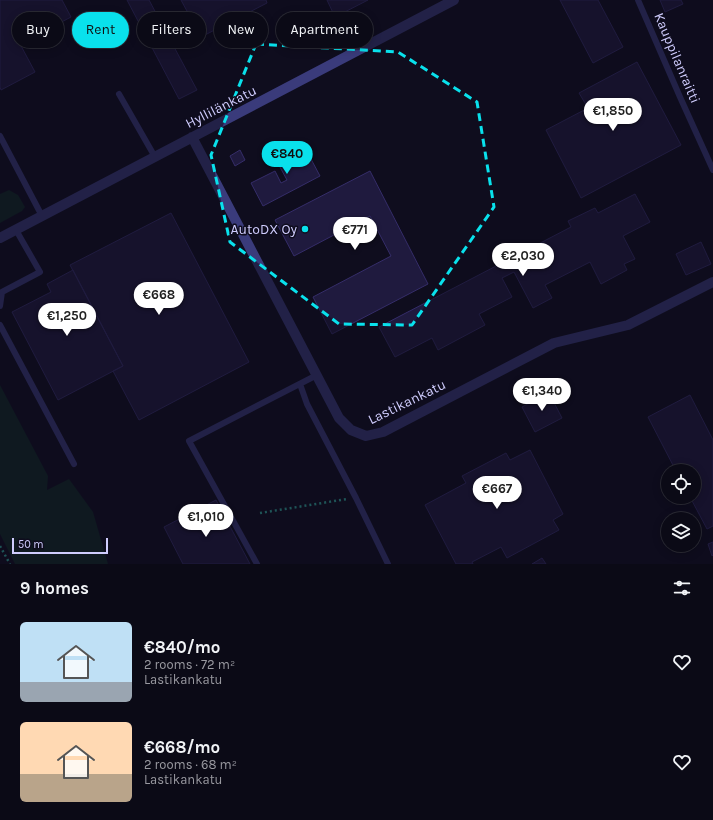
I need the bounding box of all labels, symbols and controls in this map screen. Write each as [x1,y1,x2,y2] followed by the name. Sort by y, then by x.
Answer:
[650,10,704,106] street label: Kauppilanraitti
[12,12,64,48] chip: Buy
[72,12,129,48] chip: Rent
[137,12,206,48] chip: Filters
[214,12,268,48] chip: New
[276,12,373,48] chip: Apartment
[183,82,259,132] street label: Hyllilänkatu
[580,98,646,132] pin: €1,850
[593,103,633,118] text: €1,850
[263,141,311,175] pin: €840
[271,146,303,161] text: €840
[331,217,379,251] pin: €771
[230,221,297,238] place label: AutoDX Oy
[342,222,368,237] text: €771
[300,224,310,234] marker: AutoDX Oy
[490,243,556,277] pin: €2,030
[501,248,545,263] text: €2,030
[135,282,183,316] pin: €668
[143,287,175,302] text: €668
[34,303,100,337] pin: €1,250
[47,308,87,323] text: €1,250
[365,376,449,428] street label: Lastikankatu
[509,378,575,412] pin: €1,340
[522,383,562,398] text: €1,340
[661,464,701,552] map controls
[661,464,701,504] button: locate
[473,476,521,510] pin: €667
[482,481,512,496] text: €667
[173,504,239,538] pin: €1,010
[187,509,225,524] text: €1,010
[661,512,701,552] button: layers
[12,536,108,555] scale bar
[18,538,44,551] text: 50 m
[671,577,693,599] icon: filters
[20,578,89,598] text: 9 homes
[144,637,220,657] text: €840/mo
[52,638,100,686] icon: home
[671,651,693,673] icon: heart
[144,657,235,672] text: 2 rooms · 72 m²
[144,672,222,687] text: Lastikankatu
[144,737,220,757] text: €668/mo
[52,738,100,786] icon: home
[671,751,693,773] icon: heart
[144,757,237,772] text: 2 rooms · 68 m²
[144,772,222,787] text: Lastikankatu

